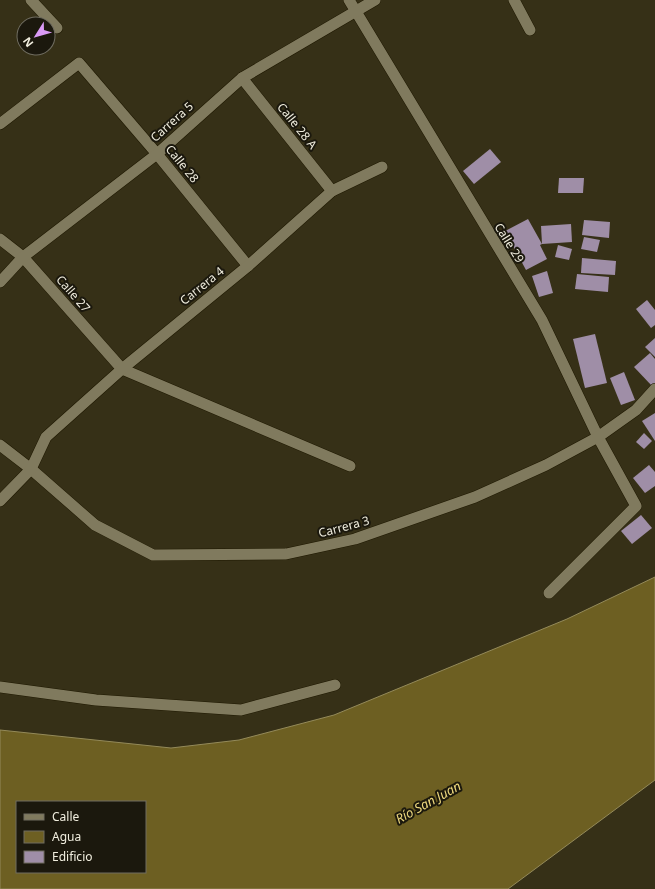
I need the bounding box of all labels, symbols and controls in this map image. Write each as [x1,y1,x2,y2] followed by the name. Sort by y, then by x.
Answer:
[16,16,56,56] north arrow
[19,34,36,50] text: N
[147,98,197,145] street label: Carrera 5
[274,99,321,153] street label: Calle 28 A
[162,141,203,186] street label: Calle 28
[491,220,528,266] street label: Calle 29
[176,263,227,309] street label: Carrera 4
[52,271,94,316] street label: Calle 27
[316,512,371,541] street label: Carrera 3
[392,777,464,827] water label: Río San Juan
[16,801,146,873] legend
[52,808,80,825] text: Calle
[52,828,81,845] text: Agua
[52,848,93,865] text: Edificio

